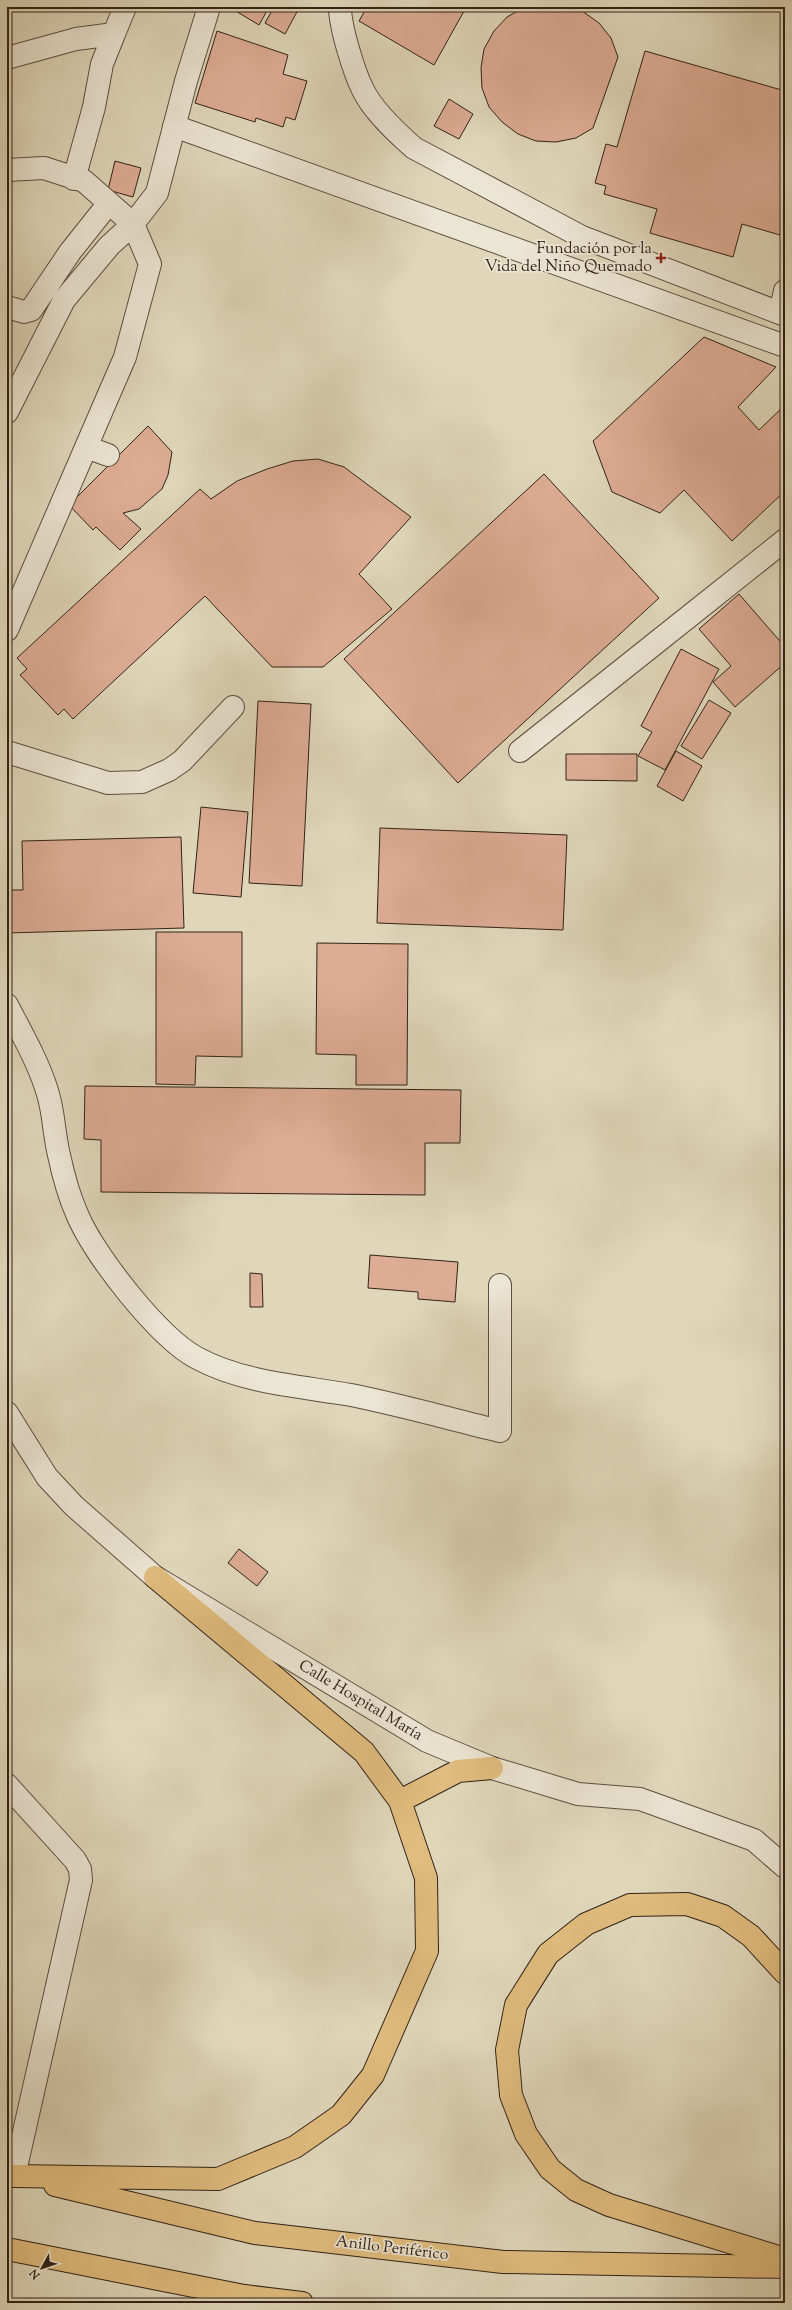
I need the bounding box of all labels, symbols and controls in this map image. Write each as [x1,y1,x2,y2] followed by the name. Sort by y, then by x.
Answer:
[485,238,653,279] place label: Fundación por la Vida del Niño Quemado
[655,252,667,264] marker: Fundación por la Vida del Niño Quemado
[294,1655,427,1748] street label: Calle Hospital María
[334,2231,450,2267] street label: Anillo Periférico
[22,2248,62,2288] north arrow
[26,2265,45,2283] text: N

